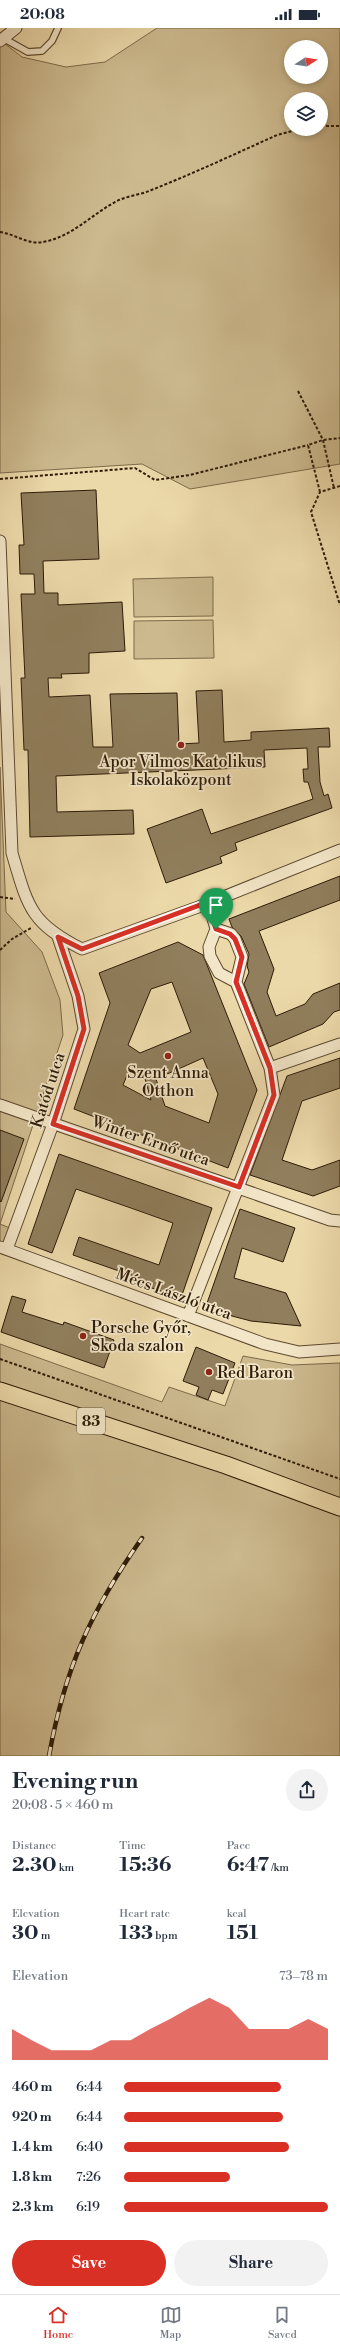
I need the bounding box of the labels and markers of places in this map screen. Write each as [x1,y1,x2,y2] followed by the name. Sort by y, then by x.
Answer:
[176,740,186,750] marker: Apor Vilmos Katolikus Iskolaközpont
[98,752,263,790] place label: Apor Vilmos Katolikus Iskolaközpont
[199,888,233,929] pin
[163,1051,173,1061] marker: Szent Anna Otthon
[127,1063,210,1101] place label: Szent Anna Otthon
[91,1318,191,1356] place label: Porsche Győr, Skoda szalon
[78,1331,88,1341] marker: Porsche Győr, Skoda szalon
[217,1363,293,1383] place label: Red Baron
[204,1367,214,1377] marker: Red Baron

